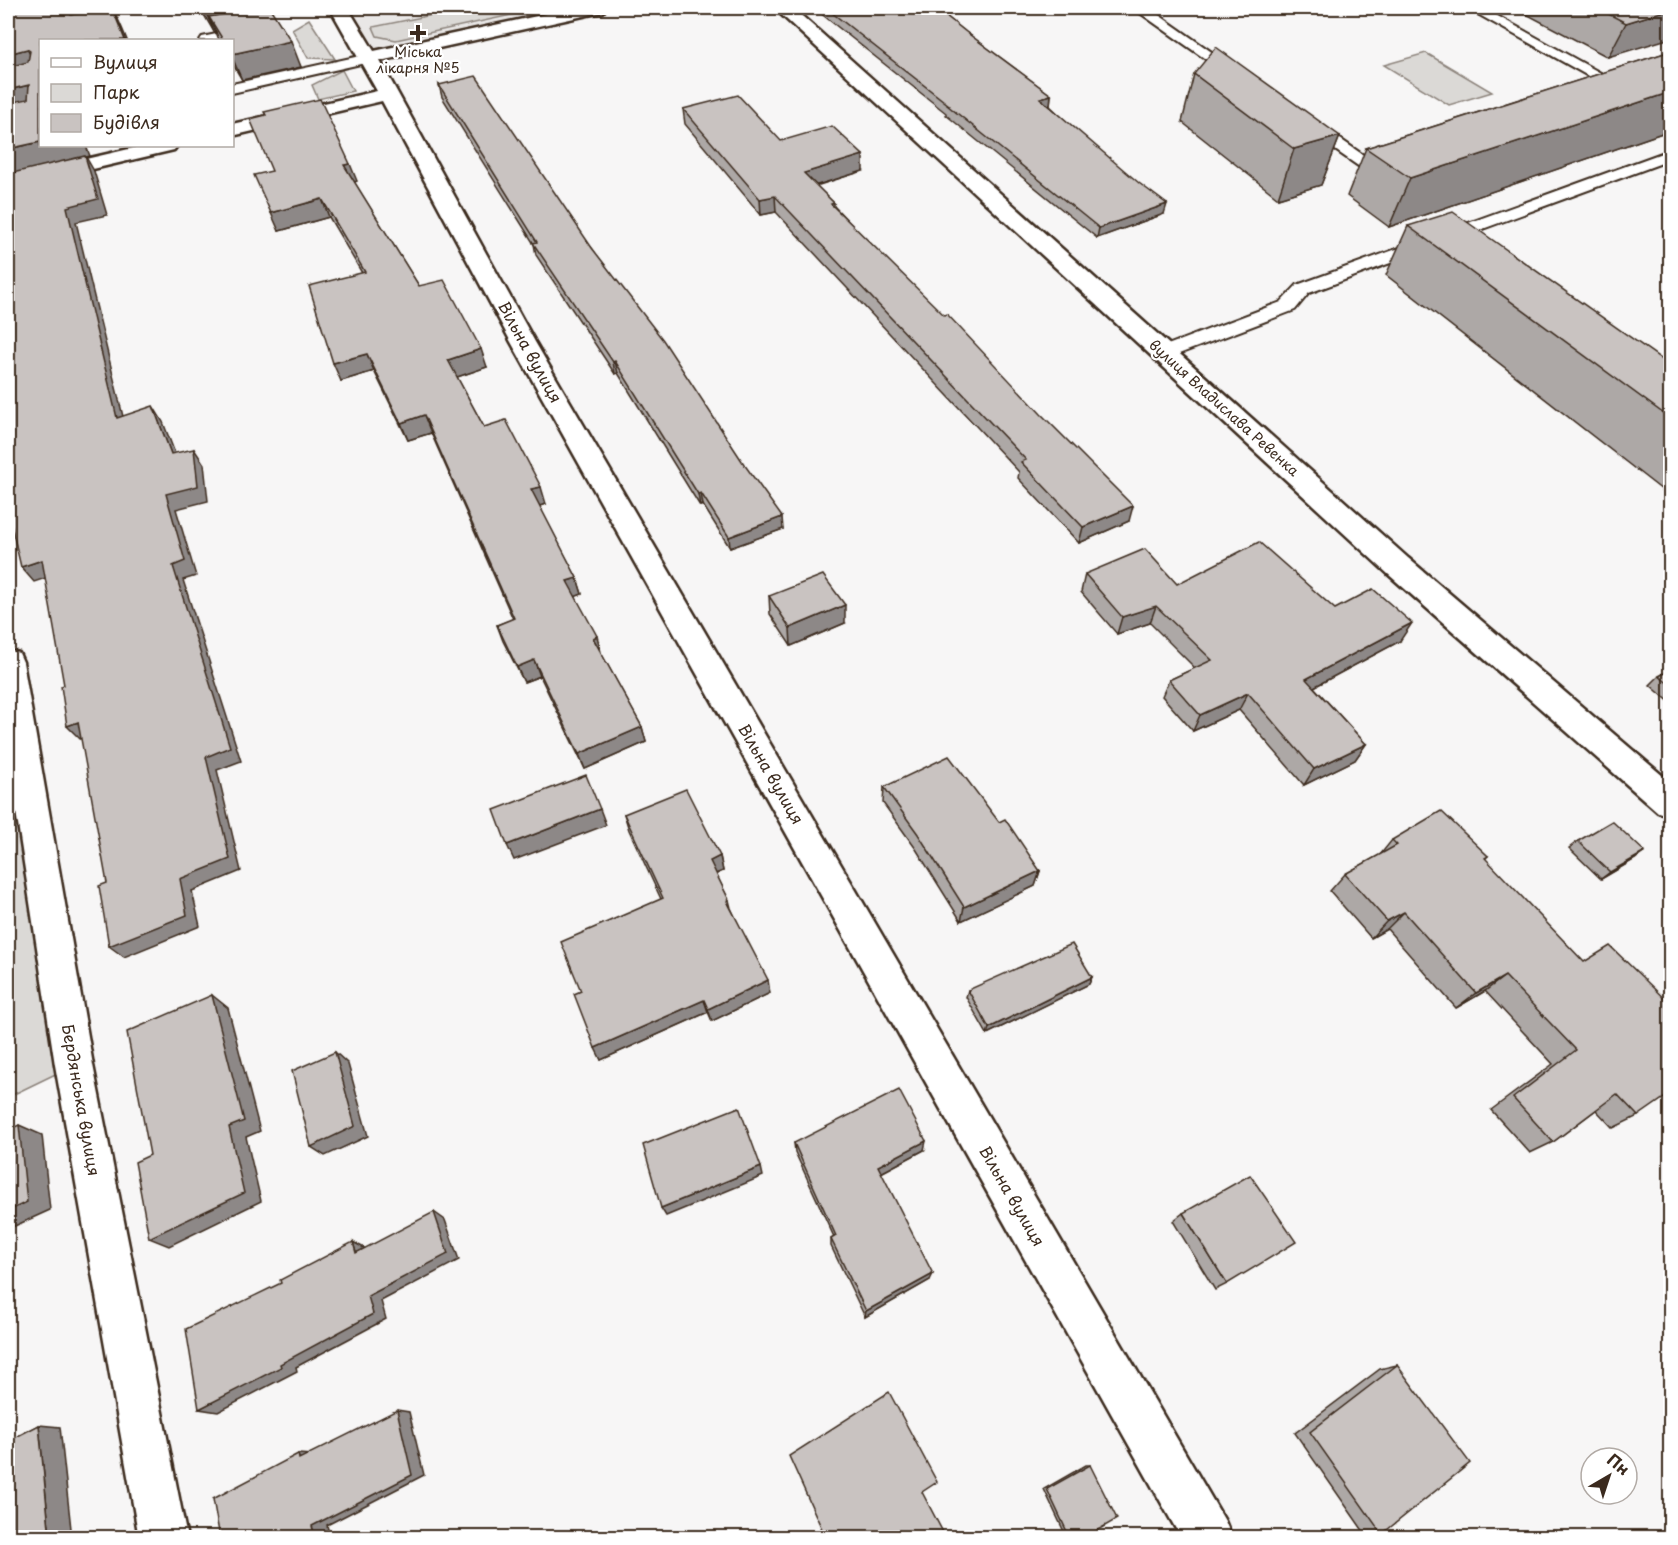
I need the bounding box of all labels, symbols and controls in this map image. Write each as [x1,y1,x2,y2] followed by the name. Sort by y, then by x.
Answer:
[409,24,427,42] marker: Міська лікарня №5
[39,39,234,147] legend
[375,41,460,78] place label: Міська лікарня №5
[93,48,158,75] text: Вулиця
[93,78,140,105] text: Парк
[93,108,160,135] text: Будівля
[493,296,569,407] street label: Вільна вулиця
[1145,334,1304,481] street label: вулиця Владислава Ревенка
[733,719,810,828] street label: Вільна вулиця
[57,1022,107,1178] street label: Бердянська вулиця
[974,1141,1051,1250] street label: Вільна вулиця
[1579,1446,1639,1506] north arrow
[1603,1447,1636,1480] text: Пн

